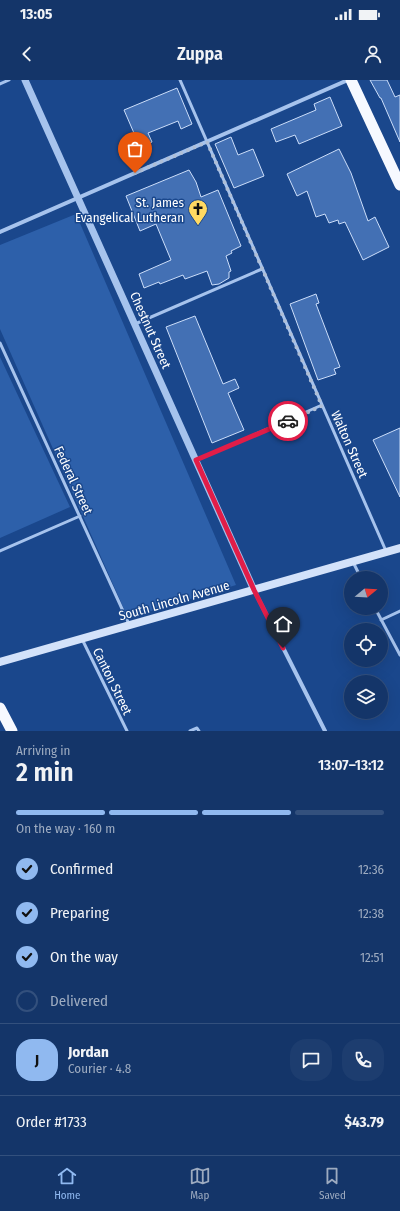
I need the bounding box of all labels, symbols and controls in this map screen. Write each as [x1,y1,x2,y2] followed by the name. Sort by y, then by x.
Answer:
[20,5,52,23] text: 13:05
[16,43,38,65] icon: back
[177,43,223,65] text: Zuppa
[362,43,384,65] icon: person
[118,132,152,173] pin
[124,138,146,160] icon: bag
[75,195,184,225] place label: St. James Evangelical Lutheran
[187,198,209,226] church icon: St. James Evangelical Lutheran
[127,289,174,372] street label: Chestnut Street
[268,401,308,441] courier
[328,408,371,481] street label: Walton Street
[277,410,299,432] icon: car
[51,444,96,518] street label: Federal Street
[344,571,388,615] north arrow
[344,571,388,719] map controls
[117,577,231,623] street label: South Lincoln Avenue
[266,607,300,648] pin
[272,613,294,635] icon: home
[344,623,388,667] button: locate
[90,645,136,718] street label: Canton Street
[344,675,388,719] button: layers
[16,743,70,758] text: Arriving in
[318,756,384,774] text: 13:07–13:12
[16,757,74,788] text: 2 min
[16,821,115,836] text: On the way · 160 m
[16,858,38,880] icon: check
[50,860,113,878] text: Confirmed
[358,862,384,877] text: 12:36
[16,902,38,924] icon: check
[50,904,109,922] text: Preparing
[358,906,384,921] text: 12:38
[16,946,38,968] icon: check
[50,948,118,966] text: On the way
[360,950,384,965] text: 12:51
[50,992,108,1010] text: Delivered
[290,1039,332,1081] button: chat
[342,1039,384,1081] button: phone
[68,1043,109,1061] text: Jordan
[35,1051,39,1069] text: J
[68,1061,131,1076] text: Courier · 4.8
[16,1113,87,1131] text: Order #1733
[344,1113,384,1131] text: $43.79
[54,1165,80,1202] tab: Home
[189,1165,211,1202] tab: Map
[319,1165,346,1202] tab: Saved

